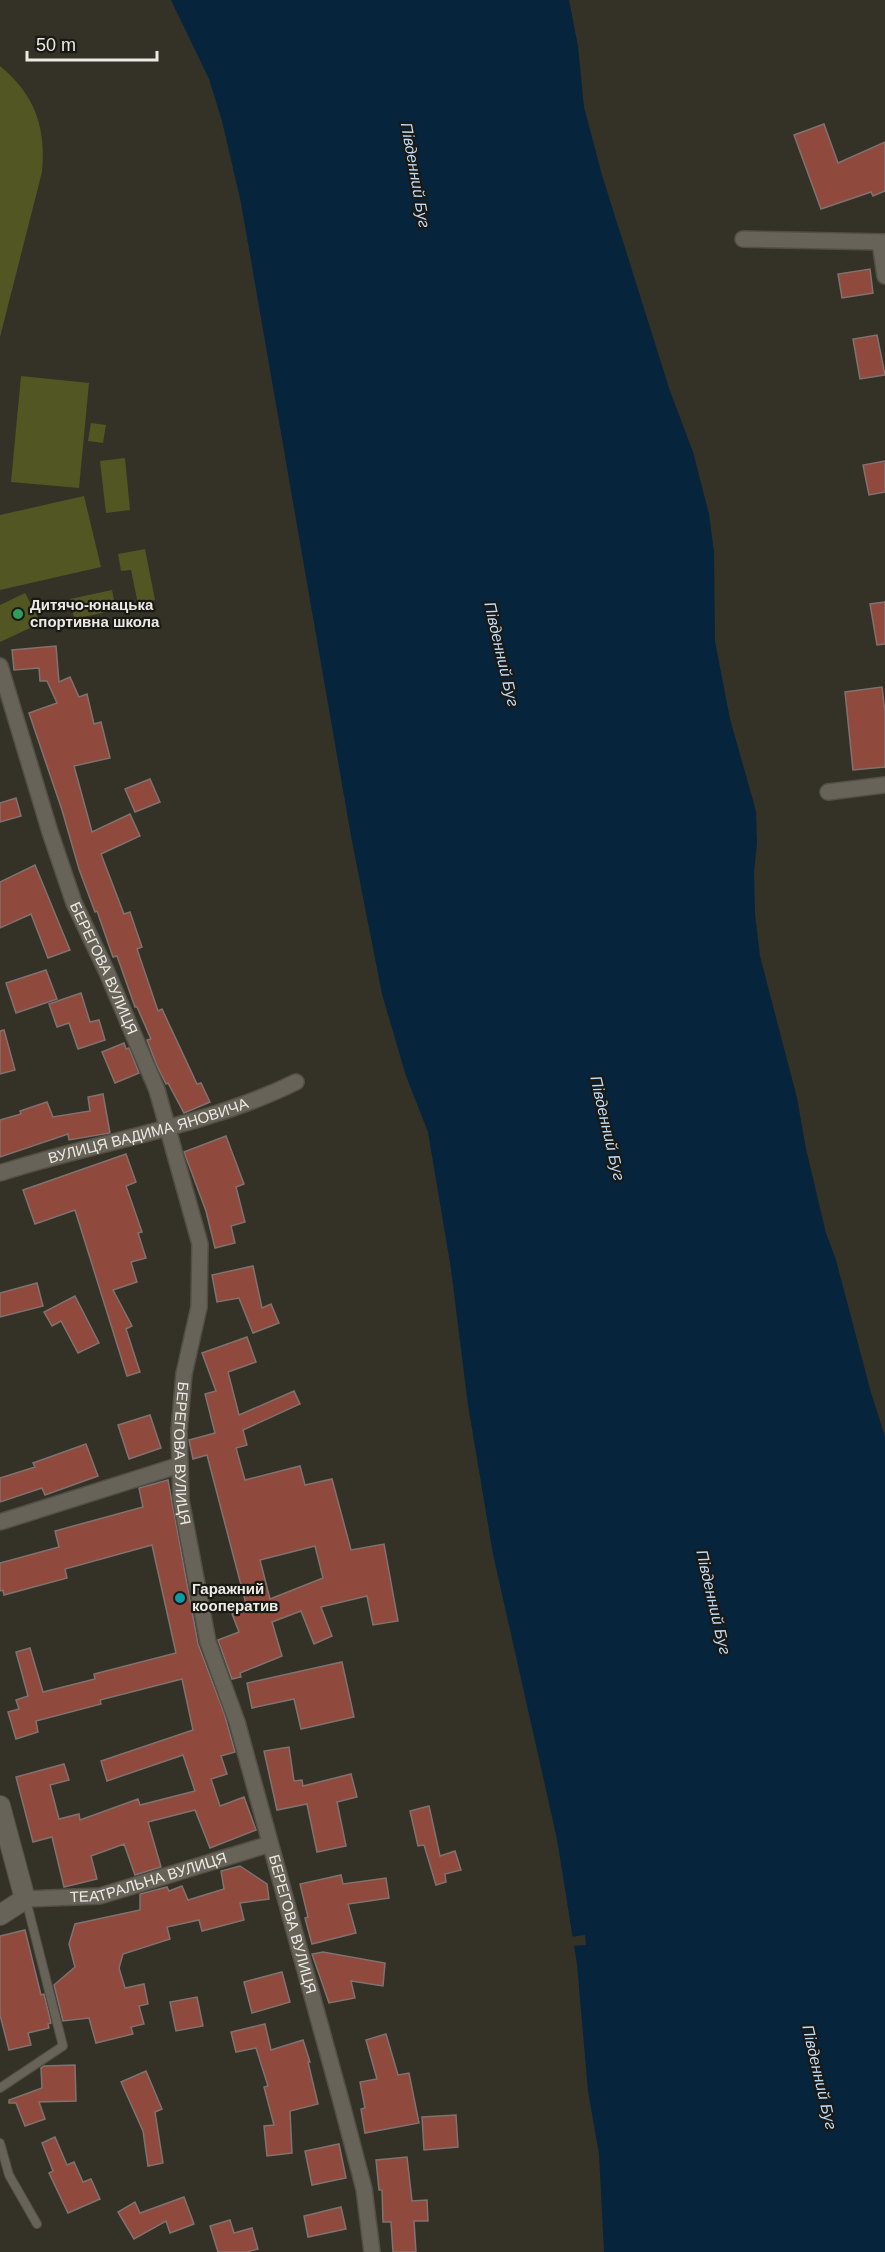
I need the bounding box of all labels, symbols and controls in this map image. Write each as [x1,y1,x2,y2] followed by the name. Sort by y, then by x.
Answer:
[27,24,158,62] scale bar
[36,35,76,55] text: 50 m
[398,121,433,229] water label: Південний Буг
[30,596,160,630] place label: Дитячо-юнацька спортивна школа
[481,600,522,708] water label: Південний Буг
[11,607,25,621] marker: Дитячо-юнацька спортивна школа
[67,899,141,1037] street label: БЕРЕГОВА ВУЛИЦЯ
[587,1074,628,1182] water label: Південний Буг
[46,1094,250,1166] street label: ВУЛИЦЯ ВАДИМА ЯНОВИЧА
[171,1381,195,1526] street label: БЕРЕГОВА ВУЛИЦЯ
[693,1548,734,1656] water label: Південний Буг
[192,1580,278,1614] place label: Гаражний кооператив
[173,1591,187,1605] marker: Гаражний кооператив
[69,1849,229,1905] street label: ТЕАТРАЛЬНА ВУЛИЦЯ
[266,1852,320,1996] street label: БЕРЕГОВА ВУЛИЦЯ
[799,2023,840,2131] water label: Південний Буг

